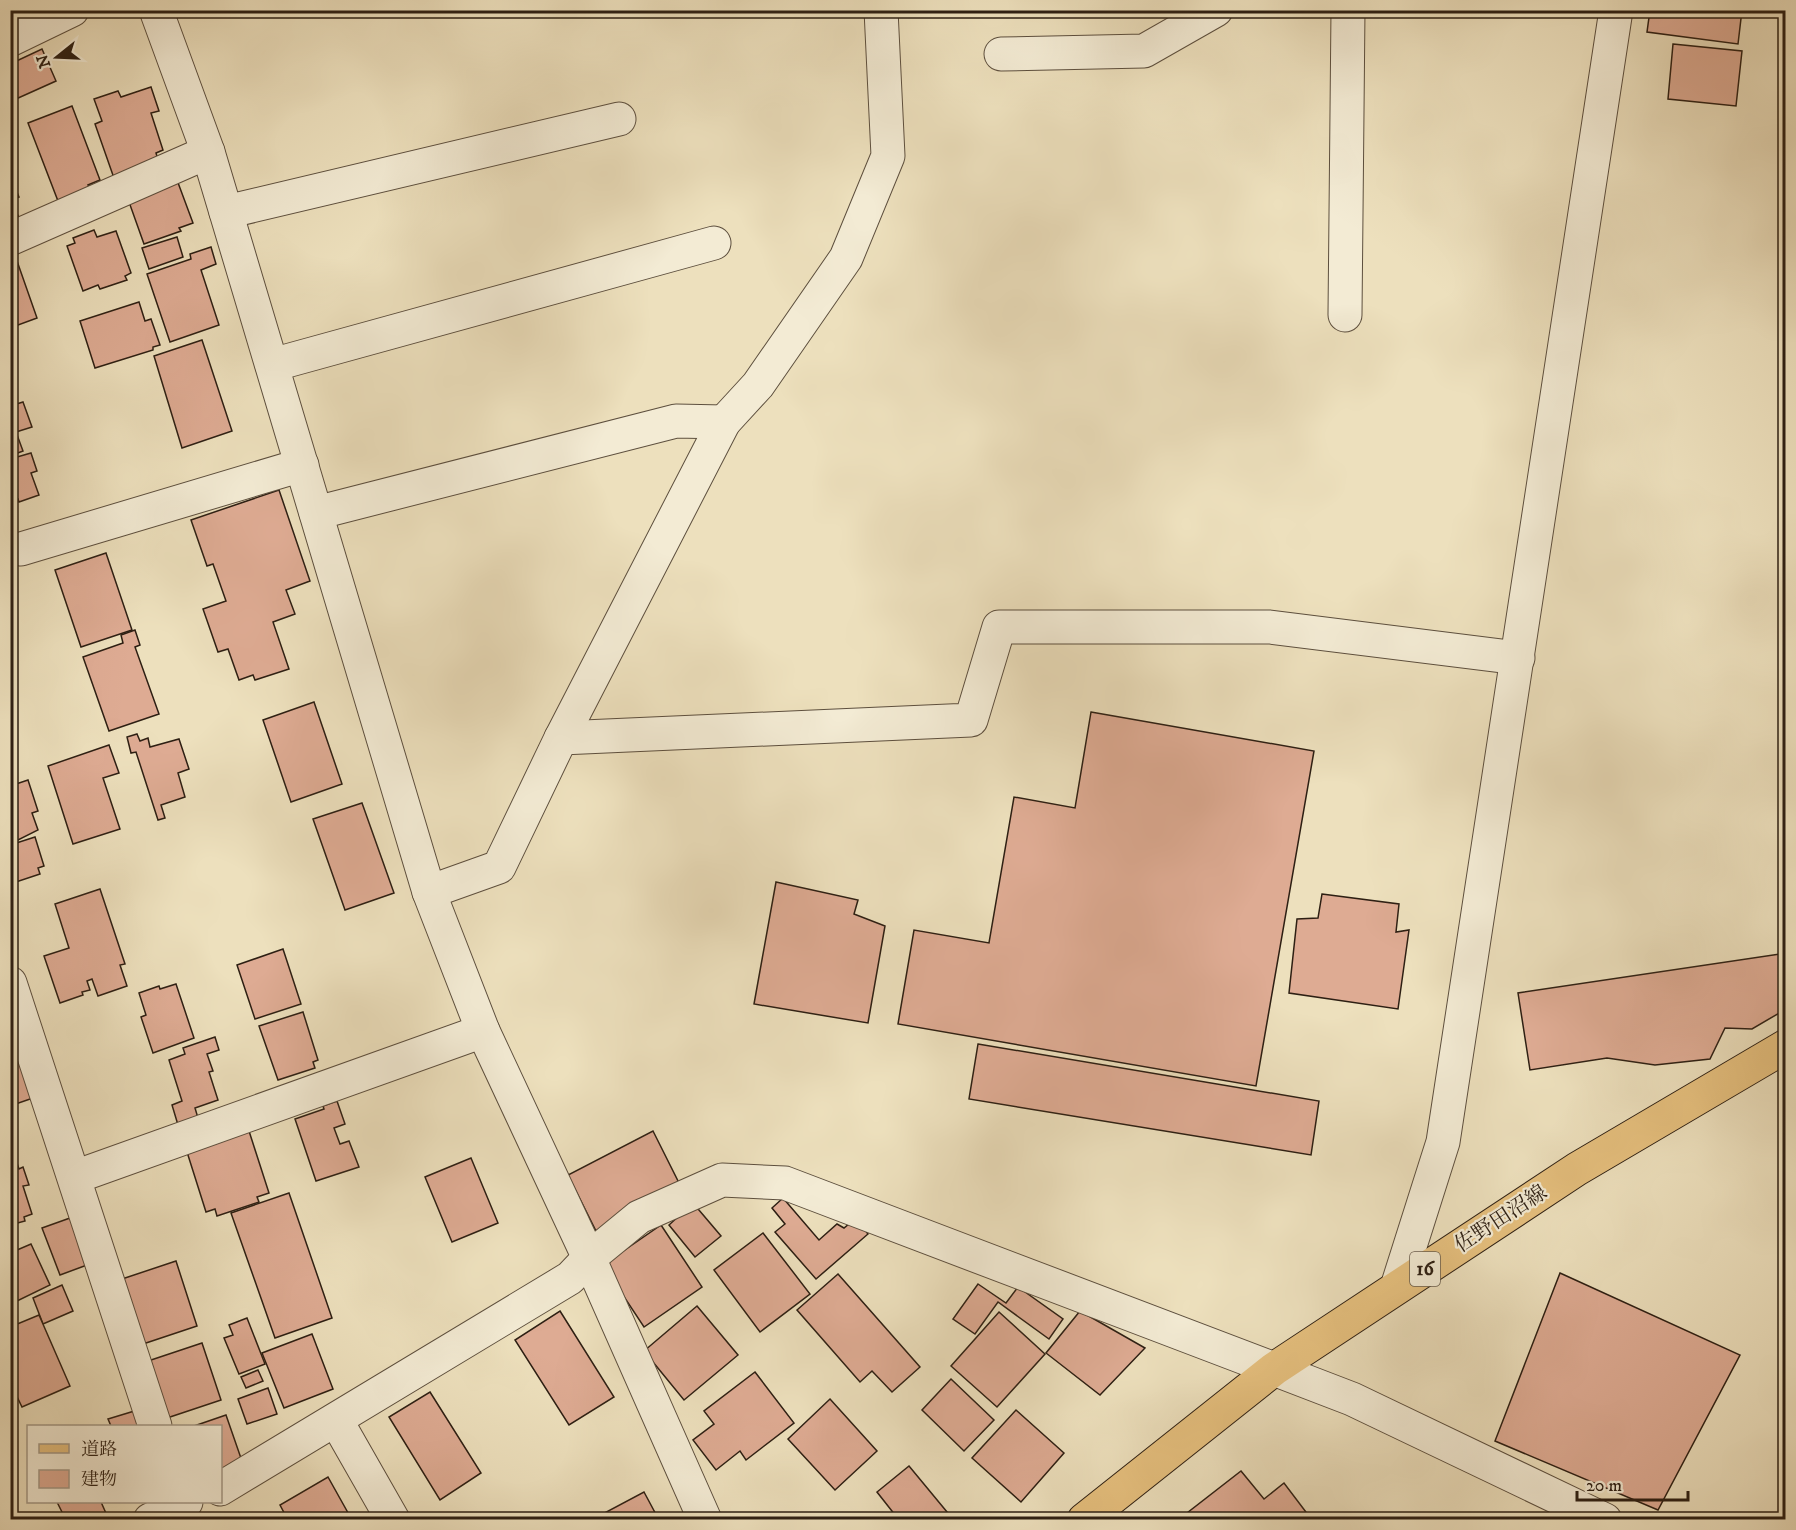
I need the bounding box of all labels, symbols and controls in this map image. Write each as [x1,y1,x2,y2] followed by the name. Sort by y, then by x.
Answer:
[27,27,87,87] north arrow
[32,52,55,71] text: N
[1450,1180,1552,1258] street label: 佐野田沼線
[1410,1252,1440,1286] road number: 16
[27,1425,222,1503] legend
[81,1439,117,1461] text: 道路
[1577,1464,1688,1502] scale bar
[81,1469,117,1491] text: 建物
[1586,1475,1622,1497] text: 20 m

